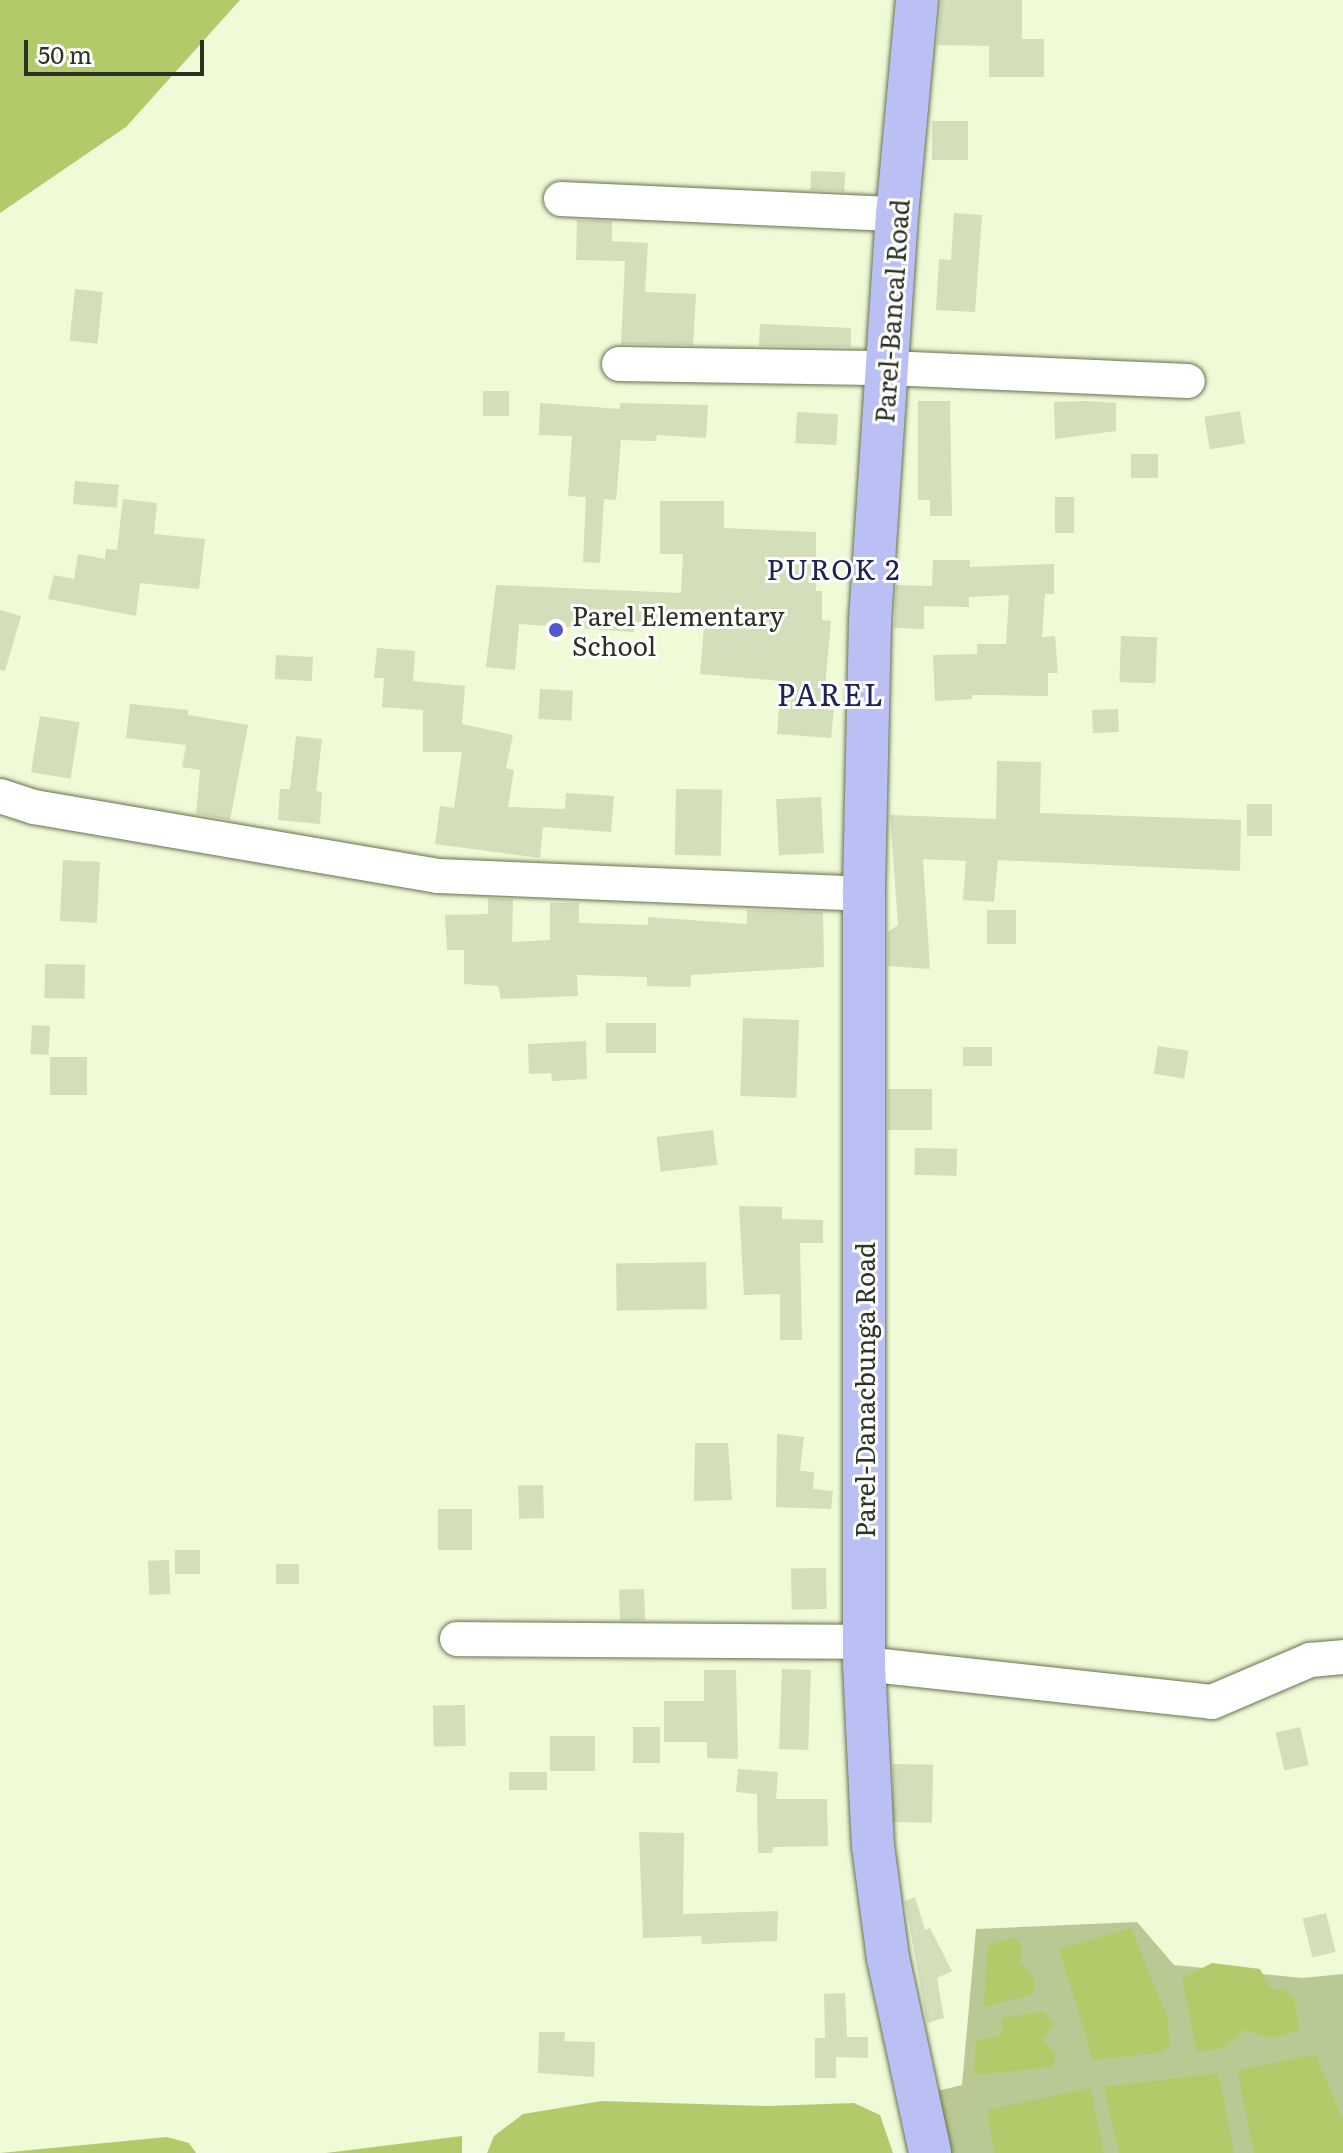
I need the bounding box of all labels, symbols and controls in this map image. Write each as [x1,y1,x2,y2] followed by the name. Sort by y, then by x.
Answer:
[28,24,208,74] scale bar
[38,36,92,71] text: 50 m
[868,198,914,424] street label: Parel-Bancal Road
[766,551,902,585] district label: PUROK 2
[572,599,785,660] place label: Parel Elementary School
[547,621,565,639] marker: Parel Elementary School
[777,675,885,711] district label: PAREL
[848,1242,880,1538] street label: Parel-Danacbunga Road

